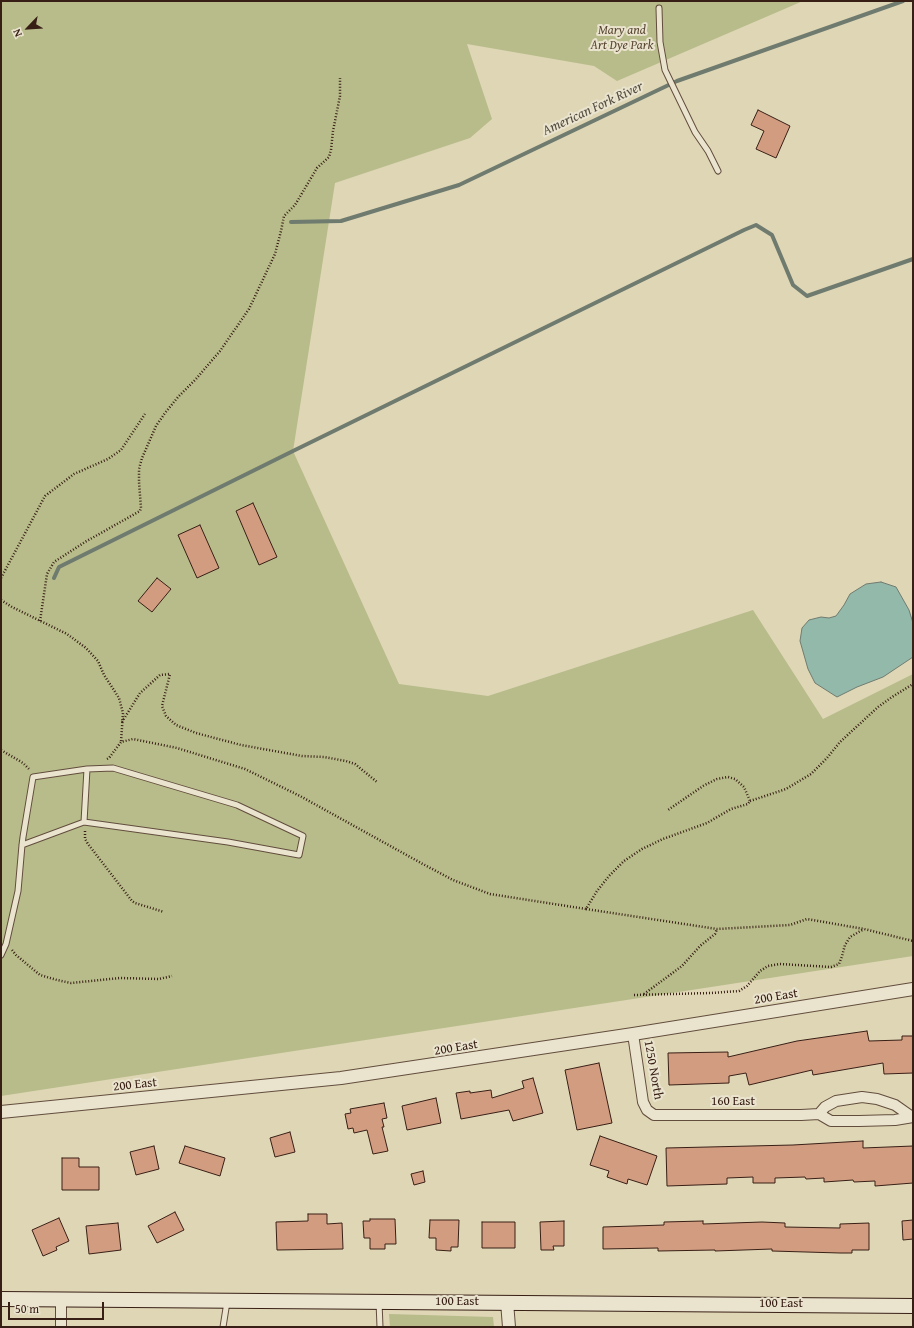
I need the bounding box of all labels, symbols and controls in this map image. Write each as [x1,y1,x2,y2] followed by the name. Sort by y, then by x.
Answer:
[8,8,48,48] north arrow
[591,23,653,54] park label: Mary and Art Dye Park
[8,26,26,40] text: N
[540,78,646,140] water label: American Fork River
[753,986,799,1008] street label: 200 East
[433,1037,479,1059] street label: 200 East
[640,1039,666,1101] street label: 1250 North
[112,1075,158,1095] street label: 200 East
[711,1094,755,1110] street label: 160 East
[10,1294,106,1320] scale bar
[435,1294,479,1310] street label: 100 East
[759,1296,803,1312] street label: 100 East
[15,1300,39,1317] text: 50 m

